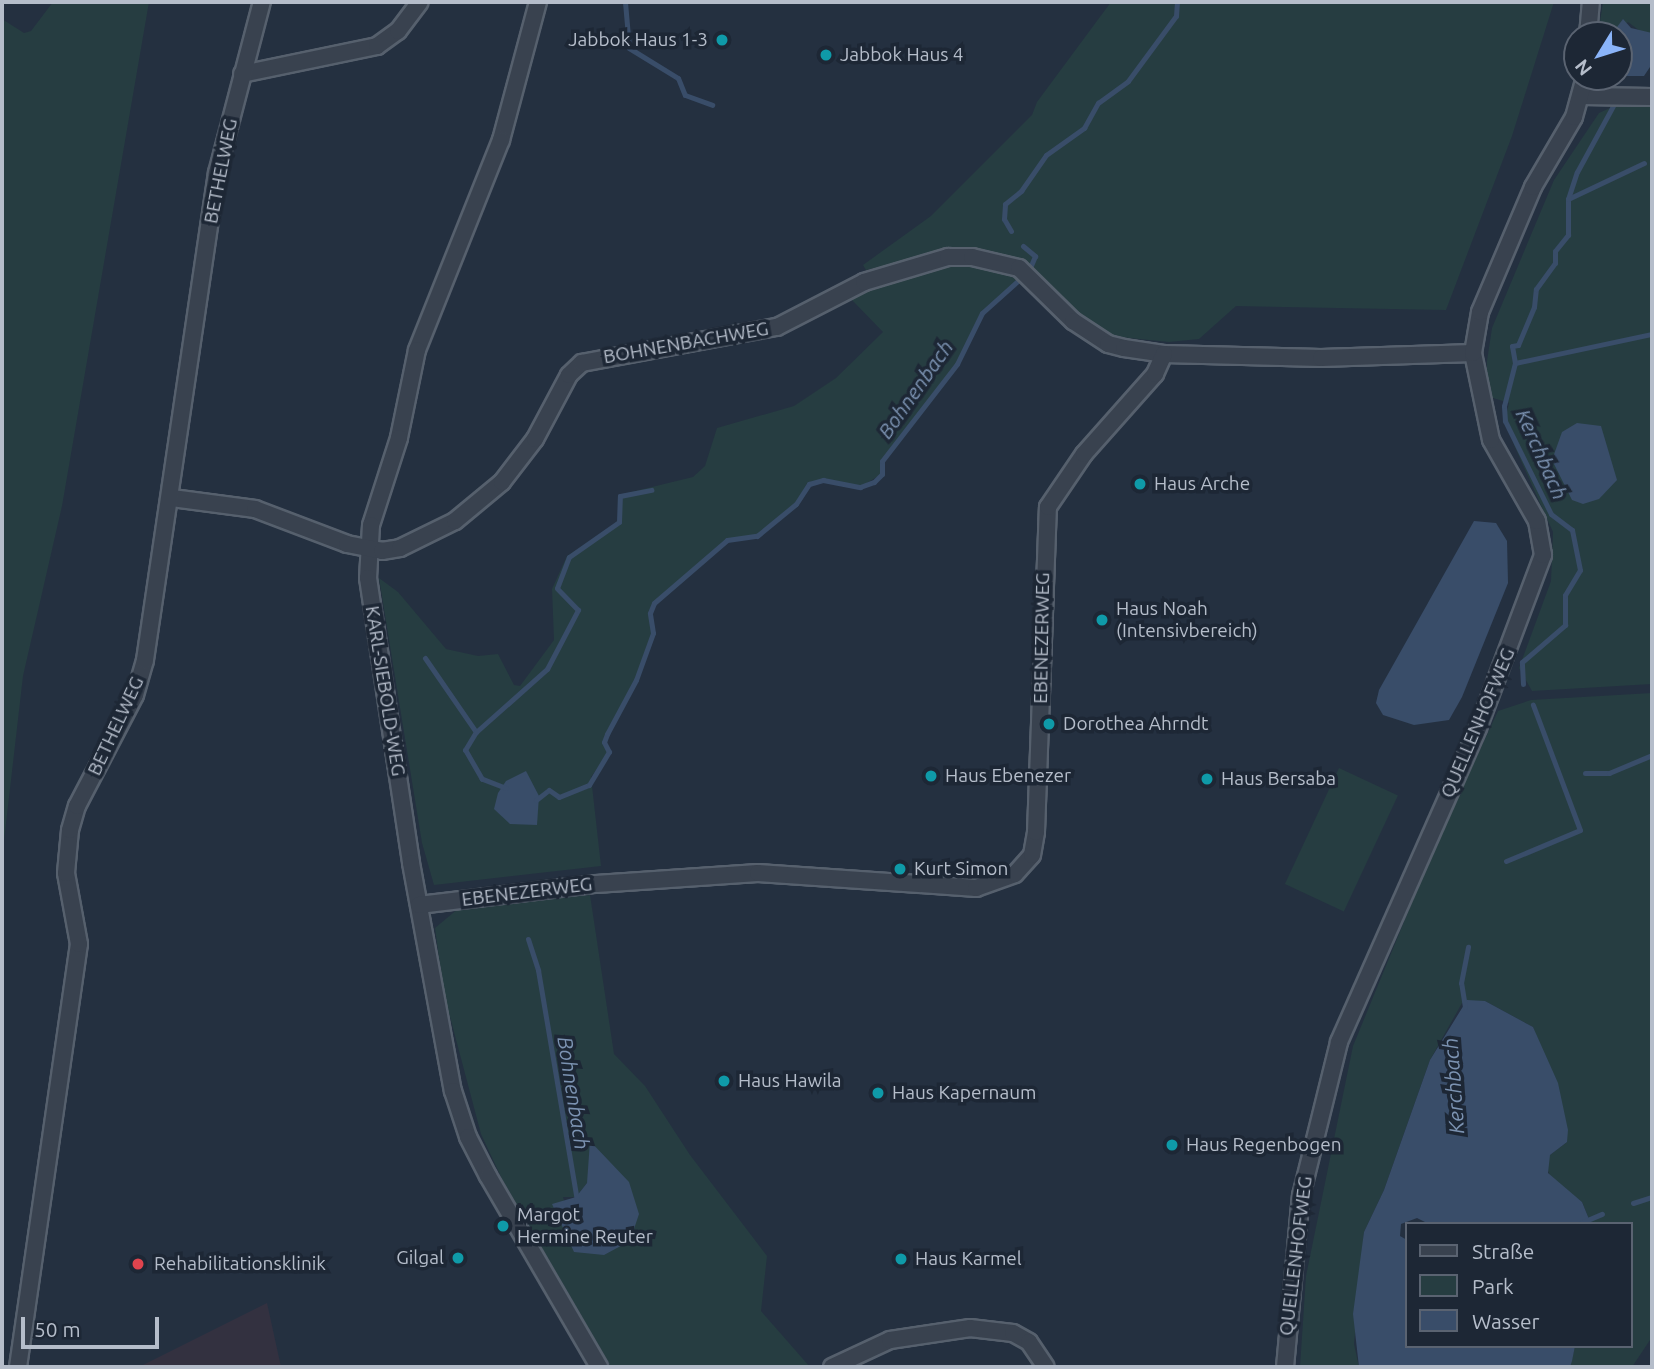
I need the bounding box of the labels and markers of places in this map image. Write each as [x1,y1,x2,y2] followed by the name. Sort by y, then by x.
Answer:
[568,29,708,51] place label: Jabbok Haus 1-3
[714,32,730,48] marker: Jabbok Haus 1-3
[840,44,964,66] place label: Jabbok Haus 4
[818,47,834,63] marker: Jabbok Haus 4
[1154,473,1250,495] place label: Haus Arche
[1132,476,1148,492] marker: Haus Arche
[1116,598,1258,642] place label: Haus Noah (Intensivbereich)
[1094,612,1110,628] marker: Haus Noah (Intensivbereich)
[1063,713,1209,735] place label: Dorothea Ahrndt
[1041,716,1057,732] marker: Dorothea Ahrndt
[945,765,1071,787] place label: Haus Ebenezer
[923,768,939,784] marker: Haus Ebenezer
[1221,768,1336,790] place label: Haus Bersaba
[1199,771,1215,787] marker: Haus Bersaba
[914,858,1008,880] place label: Kurt Simon
[892,861,908,877] marker: Kurt Simon
[738,1070,842,1092] place label: Haus Hawila
[716,1073,732,1089] marker: Haus Hawila
[892,1082,1036,1104] place label: Haus Kapernaum
[870,1085,886,1101] marker: Haus Kapernaum
[1186,1134,1341,1156] place label: Haus Regenbogen
[1164,1137,1180,1153] marker: Haus Regenbogen
[517,1204,653,1248] place label: Margot Hermine Reuter
[495,1218,511,1234] marker: Margot Hermine Reuter
[396,1247,444,1269] place label: Gilgal
[915,1248,1022,1270] place label: Haus Karmel
[450,1250,466,1266] marker: Gilgal
[893,1251,909,1267] marker: Haus Karmel
[154,1253,326,1275] place label: Rehabilitationsklinik
[128,1254,148,1274] marker: Rehabilitationsklinik

